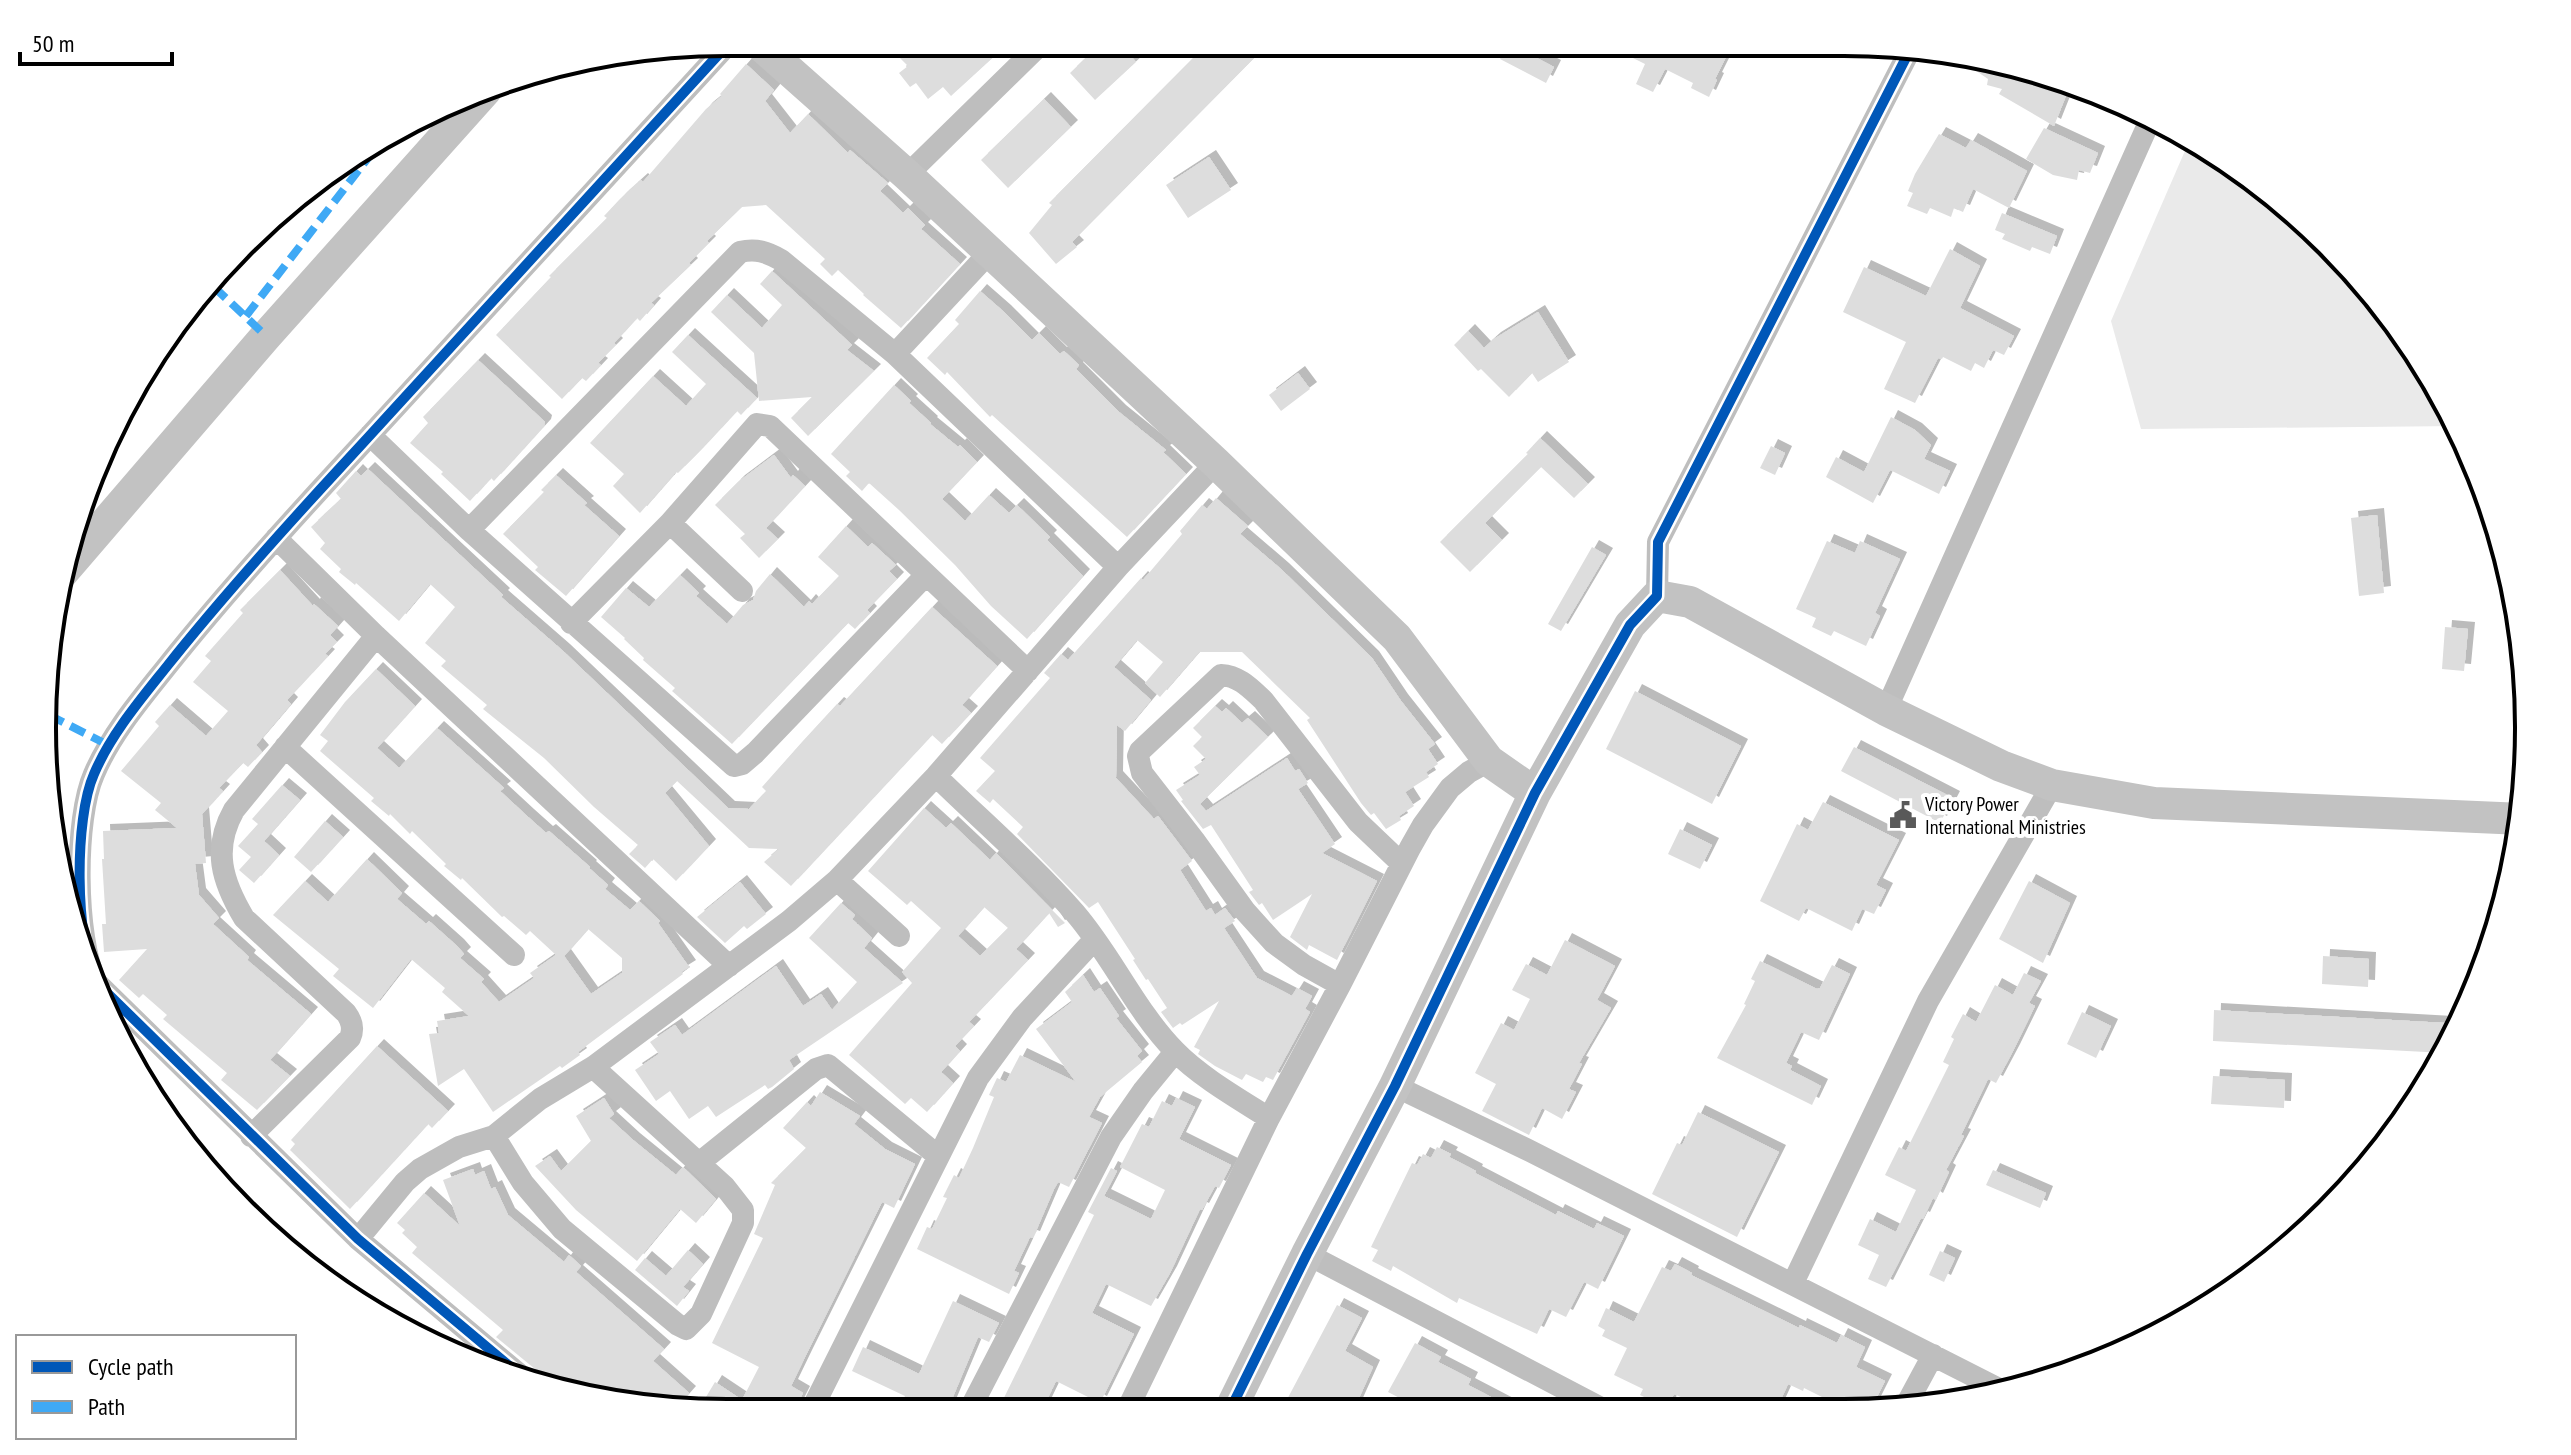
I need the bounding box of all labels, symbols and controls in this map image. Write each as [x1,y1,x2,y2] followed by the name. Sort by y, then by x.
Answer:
[20,16,172,66] scale bar
[32,28,74,59] text: 50 m
[1924,791,2086,840] place label: Victory Power International Ministries
[1888,800,1918,830] public building icon: Victory Power International Ministries
[16,1335,296,1439] legend
[88,1351,174,1382] text: Cycle path
[88,1391,125,1422] text: Path

